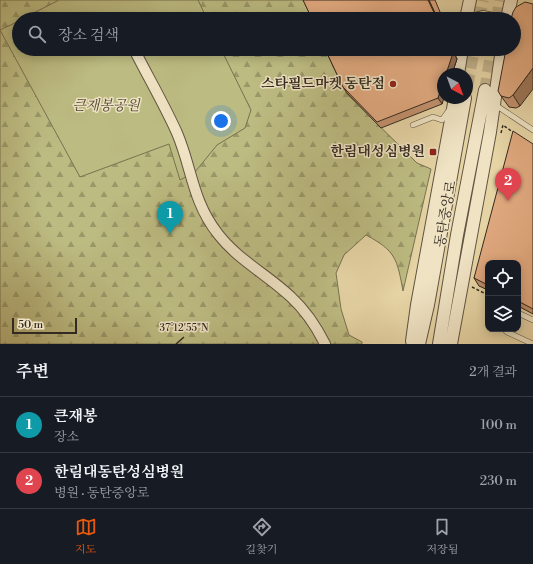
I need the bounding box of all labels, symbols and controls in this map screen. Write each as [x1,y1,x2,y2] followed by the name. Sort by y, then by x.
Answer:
[12,12,521,56] search box
[26,23,48,45] icon: search
[58,26,119,45] text: 장소 검색
[437,68,473,104] north arrow
[261,75,385,93] place label: 스타필드마켓 동탄점
[388,79,398,89] marker: 스타필드마켓 동탄점
[72,97,141,115] park label: 큰재봉공원
[211,111,231,131] your location
[330,143,425,161] place label: 한림대성심병원
[428,147,438,157] marker: 한림대성심병원
[495,168,521,201] pin: 2
[431,179,461,249] street label: 동탄중앙로
[157,201,183,234] pin: 1
[485,260,521,332] map controls
[485,260,521,296] button: locate
[485,296,521,332] button: layers
[12,316,77,335] scale bar
[18,318,43,332] text: 50 m
[160,322,209,334] text: 37°12'55"N
[16,361,49,383] text: 주변
[469,364,517,380] text: 2개 결과
[54,407,97,426] text: 큰재봉
[26,417,32,433] text: 1
[481,417,517,433] text: 100 m
[54,429,79,445] text: 장소
[54,463,184,482] text: 한림대동탄성심병원
[25,473,33,489] text: 2
[480,473,517,489] text: 230 m
[54,485,149,501] text: 병원 · 동탄중앙로
[75,516,97,557] tab: 지도
[246,516,277,557] tab: 길찾기
[427,516,458,557] tab: 저장됨

